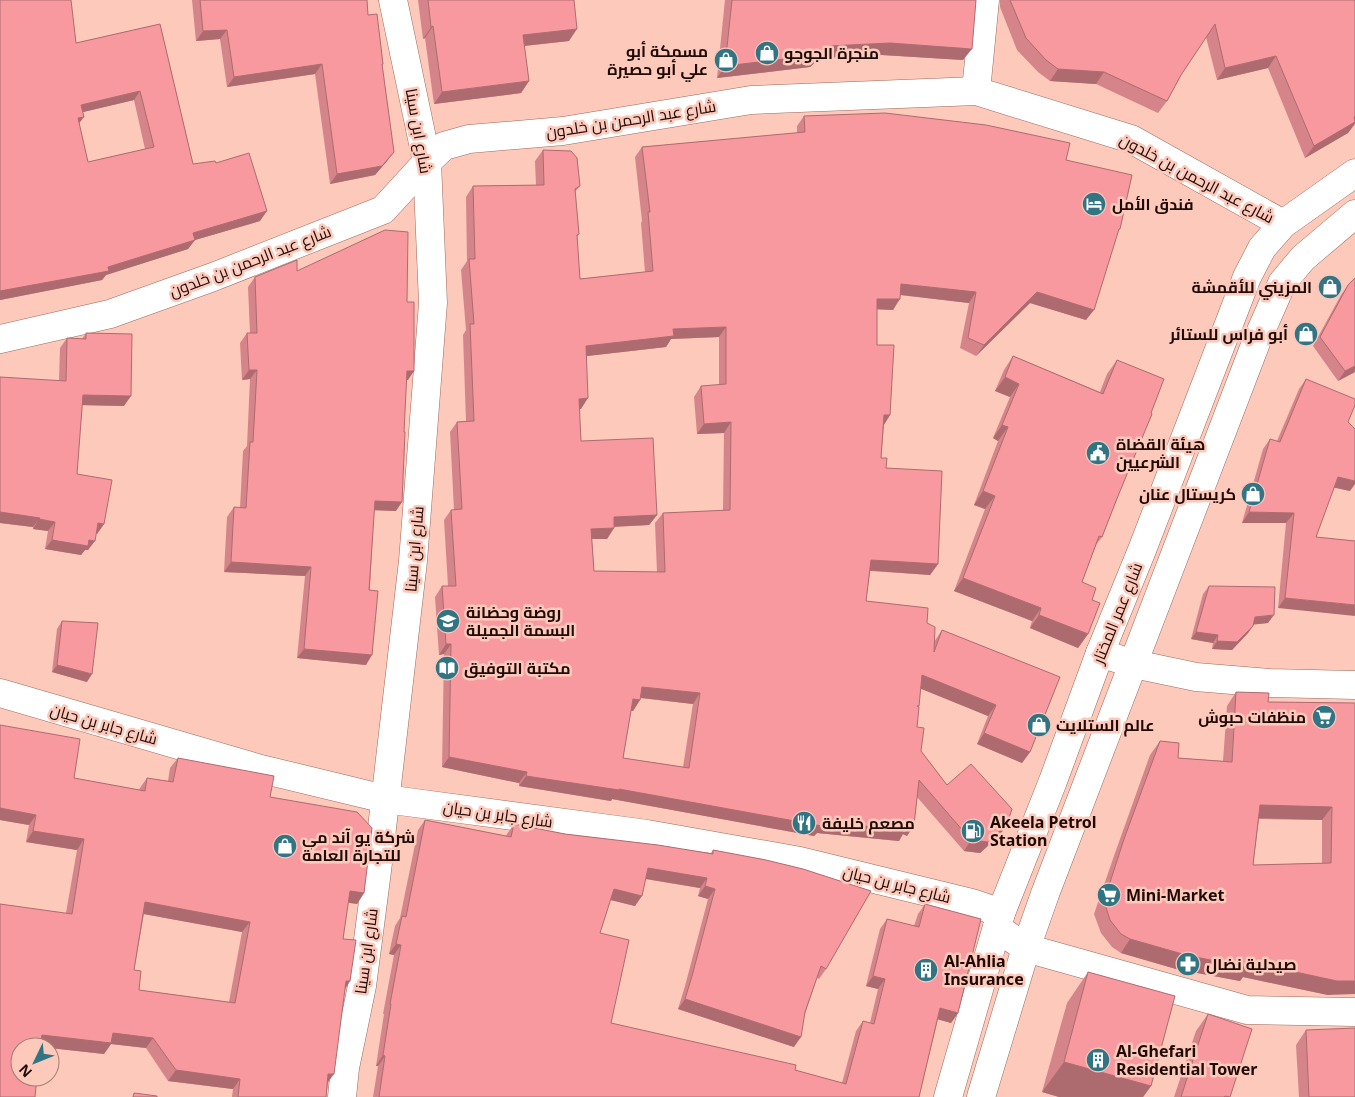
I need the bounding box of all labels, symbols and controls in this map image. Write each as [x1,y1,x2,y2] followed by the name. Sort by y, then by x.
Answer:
[607,40,708,82] place label: مسمكة أبو علي أبو حصيرة
[754,40,780,66] shop icon: منجرة الجوجو
[784,42,879,64] place label: منجرة الجوجو
[713,47,739,73] shop icon: مسمكة أبو علي أبو حصيرة
[400,87,437,176] street label: شارع ابن سينا
[544,95,718,144] street label: شارع عبد الرحمن بن خلدون
[1115,128,1278,229] street label: شارع عبد الرحمن بن خلدون
[1081,191,1107,217] hotel icon: فندق الأمل
[1112,193,1194,215] place label: فندق الأمل
[166,220,335,303] street label: شارع عبد الرحمن بن خلدون
[1317,274,1343,300] shop icon: المزيني للأقمشة
[1192,276,1312,300] place label: المزيني للأقمشة
[1293,321,1319,347] shop icon: أبو فراس للستائر
[1169,323,1288,345] place label: أبو فراس للستائر
[1116,433,1205,473] place label: هيئة القضاة الشرعيين
[1085,440,1111,466] public building icon: هيئة القضاة الشرعيين
[1240,481,1266,507] shop icon: كريستال عنان
[1139,483,1236,505] place label: كريستال عنان
[399,505,430,593] street label: شارع ابن سينا
[1086,559,1148,668] street label: شارع عمر المختار
[466,601,575,641] place label: روضة وحضانة البسمة الجميلة
[435,608,461,634] school or university icon: روضة وحضانة البسمة الجميلة
[434,655,460,681] library icon: مكتبة التوفيق
[464,657,571,679] place label: مكتبة التوفيق
[48,698,160,751] street label: شارع جابر بن حيان
[1311,704,1337,730] supermarket icon: منظفات حبوش
[1198,706,1306,728] place label: منظفات حبوش
[1026,712,1052,738] shop icon: عالم الستلايت
[1056,714,1154,737] place label: عالم الستلايت
[442,795,554,834] street label: شارع جابر بن حيان
[791,810,817,836] restaurant icon: مصعم خليفة
[990,811,1097,851] place label: Akeela Petrol Station
[822,812,915,835] place label: مصعم خليفة
[960,818,986,844] fuel station icon: Akeela Petrol Station
[302,826,415,866] place label: شركة يو آند مي للتجارة العامة
[272,833,298,859] shop icon: شركة يو آند مي للتجارة العامة
[840,860,953,909] street label: شارع جابر بن حيان
[1096,882,1122,908] supermarket icon: Mini-Market
[1126,884,1224,906] place label: Mini-Market
[349,907,384,995] street label: شارع ابن سينا
[944,950,1024,990] place label: Al-Ahlia Insurance
[1175,951,1201,977] pharmacy icon: صيدلية نضال
[1206,953,1297,975] place label: صيدلية نضال
[913,957,939,983] building icon: Al-Ahlia Insurance
[10,1037,60,1087] north arrow
[1116,1040,1257,1080] place label: Al-Ghefari Residential Tower
[1085,1047,1111,1073] building icon: Al-Ghefari Residential Tower
[14,1061,36,1082] text: N

